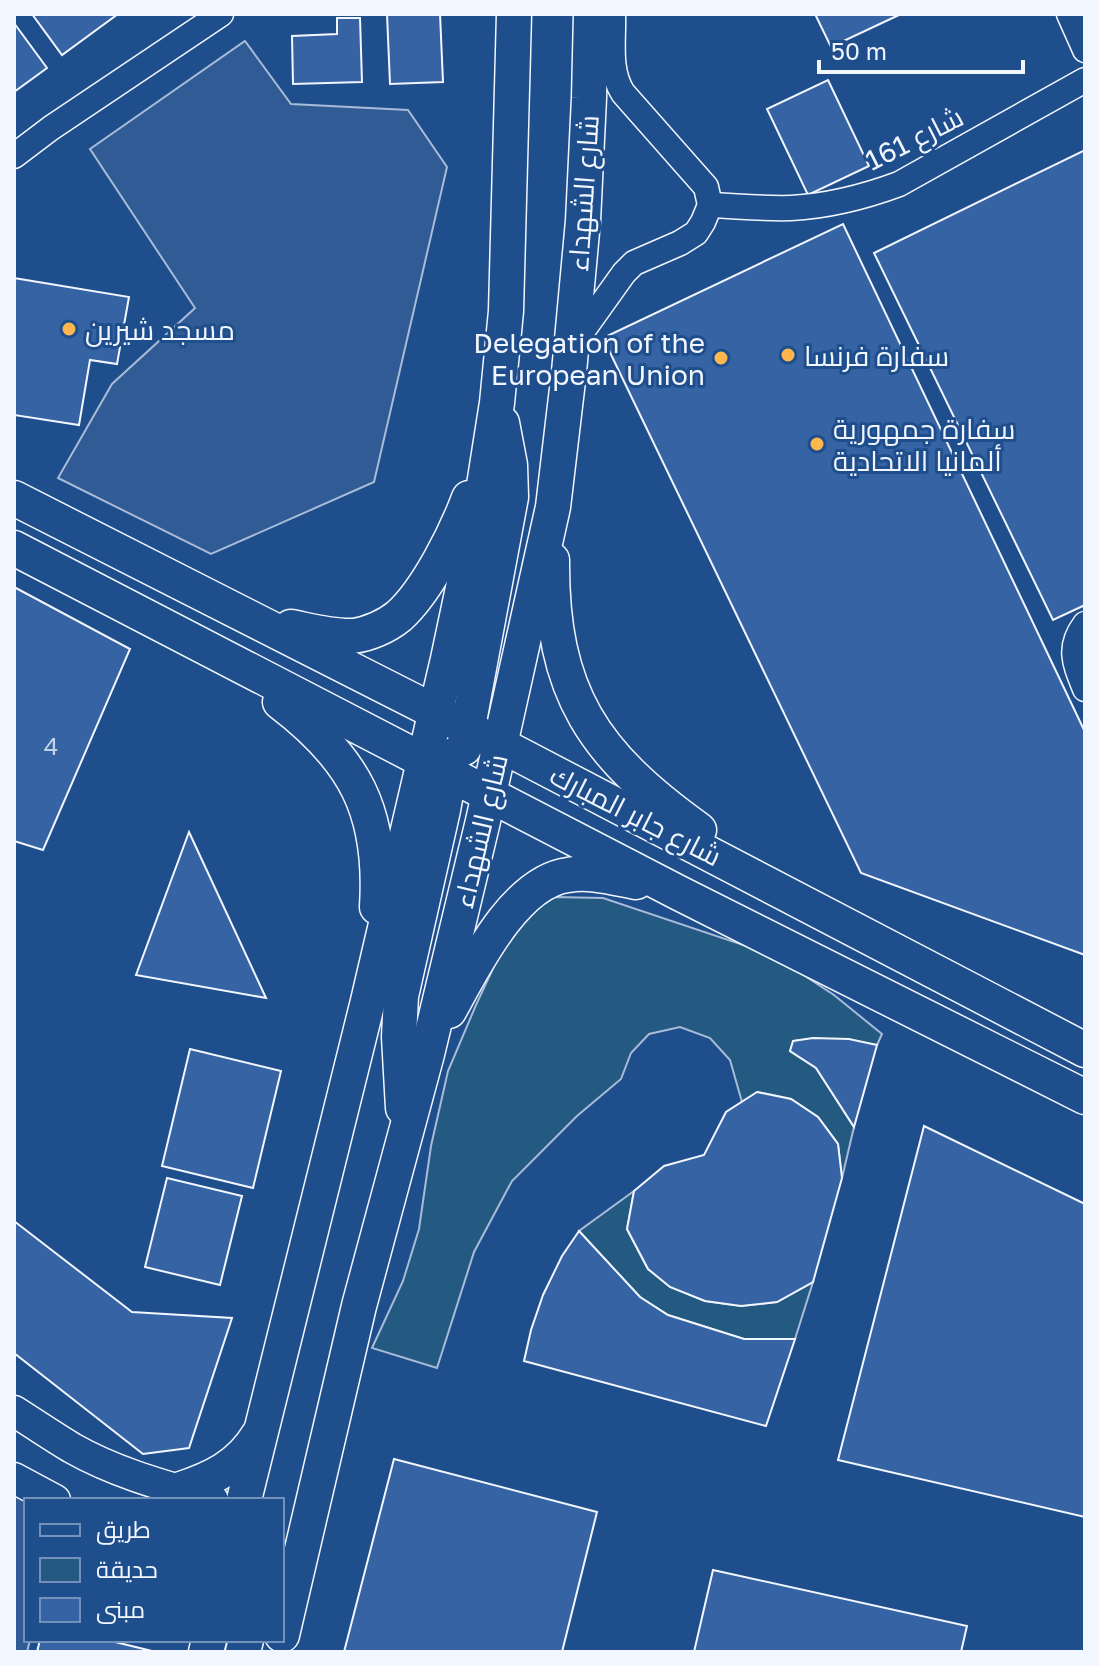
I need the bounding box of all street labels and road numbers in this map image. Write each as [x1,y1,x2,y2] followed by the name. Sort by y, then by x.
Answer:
[860,99,970,179] street label: شارع 161
[561,114,608,273] street label: شارع الشهداء
[446,751,517,912] street label: شارع الشهداء
[543,758,727,875] street label: شارع جابر المبارك

